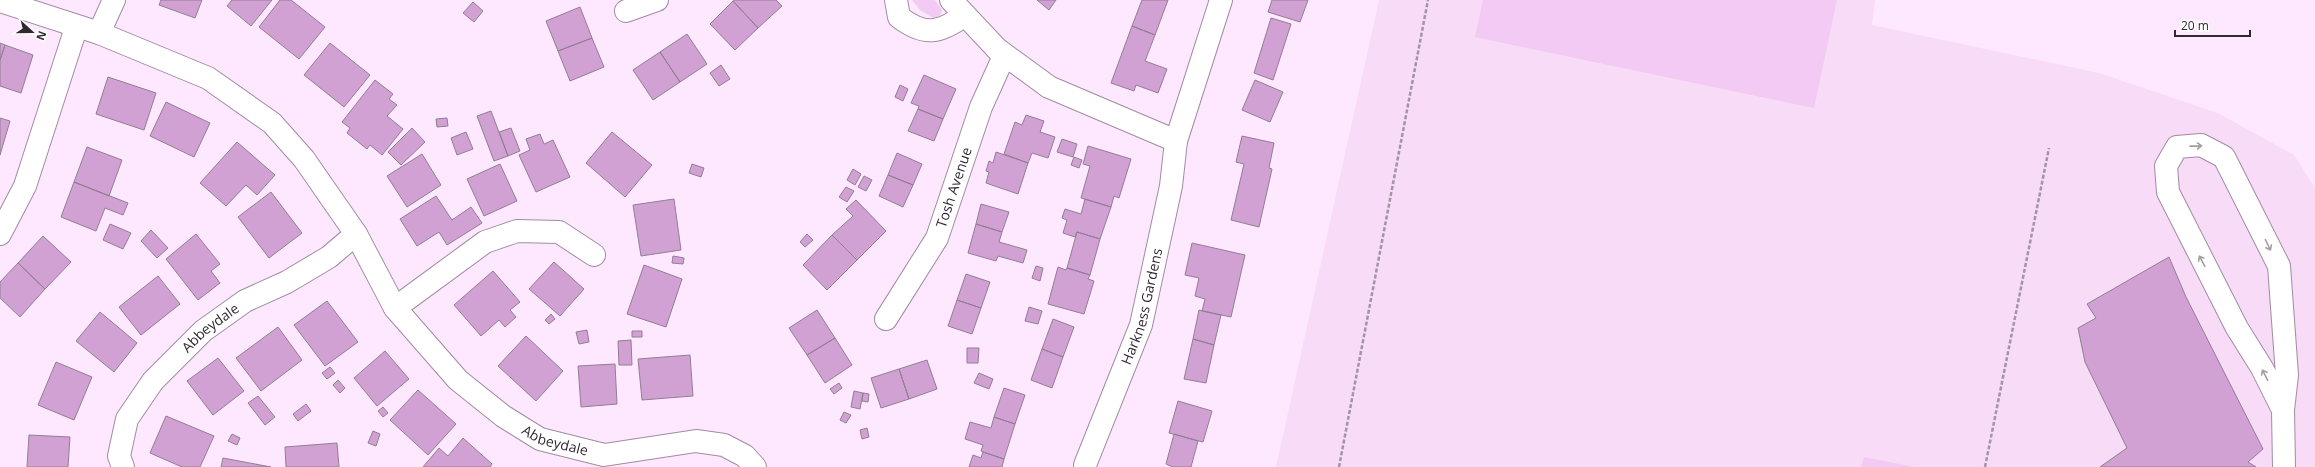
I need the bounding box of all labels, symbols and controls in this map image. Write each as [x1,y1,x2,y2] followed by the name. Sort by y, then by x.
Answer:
[12,12,52,52] north arrow
[2175,12,2250,38] scale bar
[2181,17,2209,34] text: 20 m
[33,29,50,43] text: N
[2189,142,2202,150] one-way arrow
[931,144,976,230] street label: Tosh Avenue
[2265,238,2272,250] one-way arrow
[1116,246,1166,367] street label: Harkness Gardens
[2198,255,2206,267] one-way arrow
[177,298,243,356] street label: Abbeydale
[2261,369,2269,381] one-way arrow
[519,420,590,460] street label: Abbeydale

